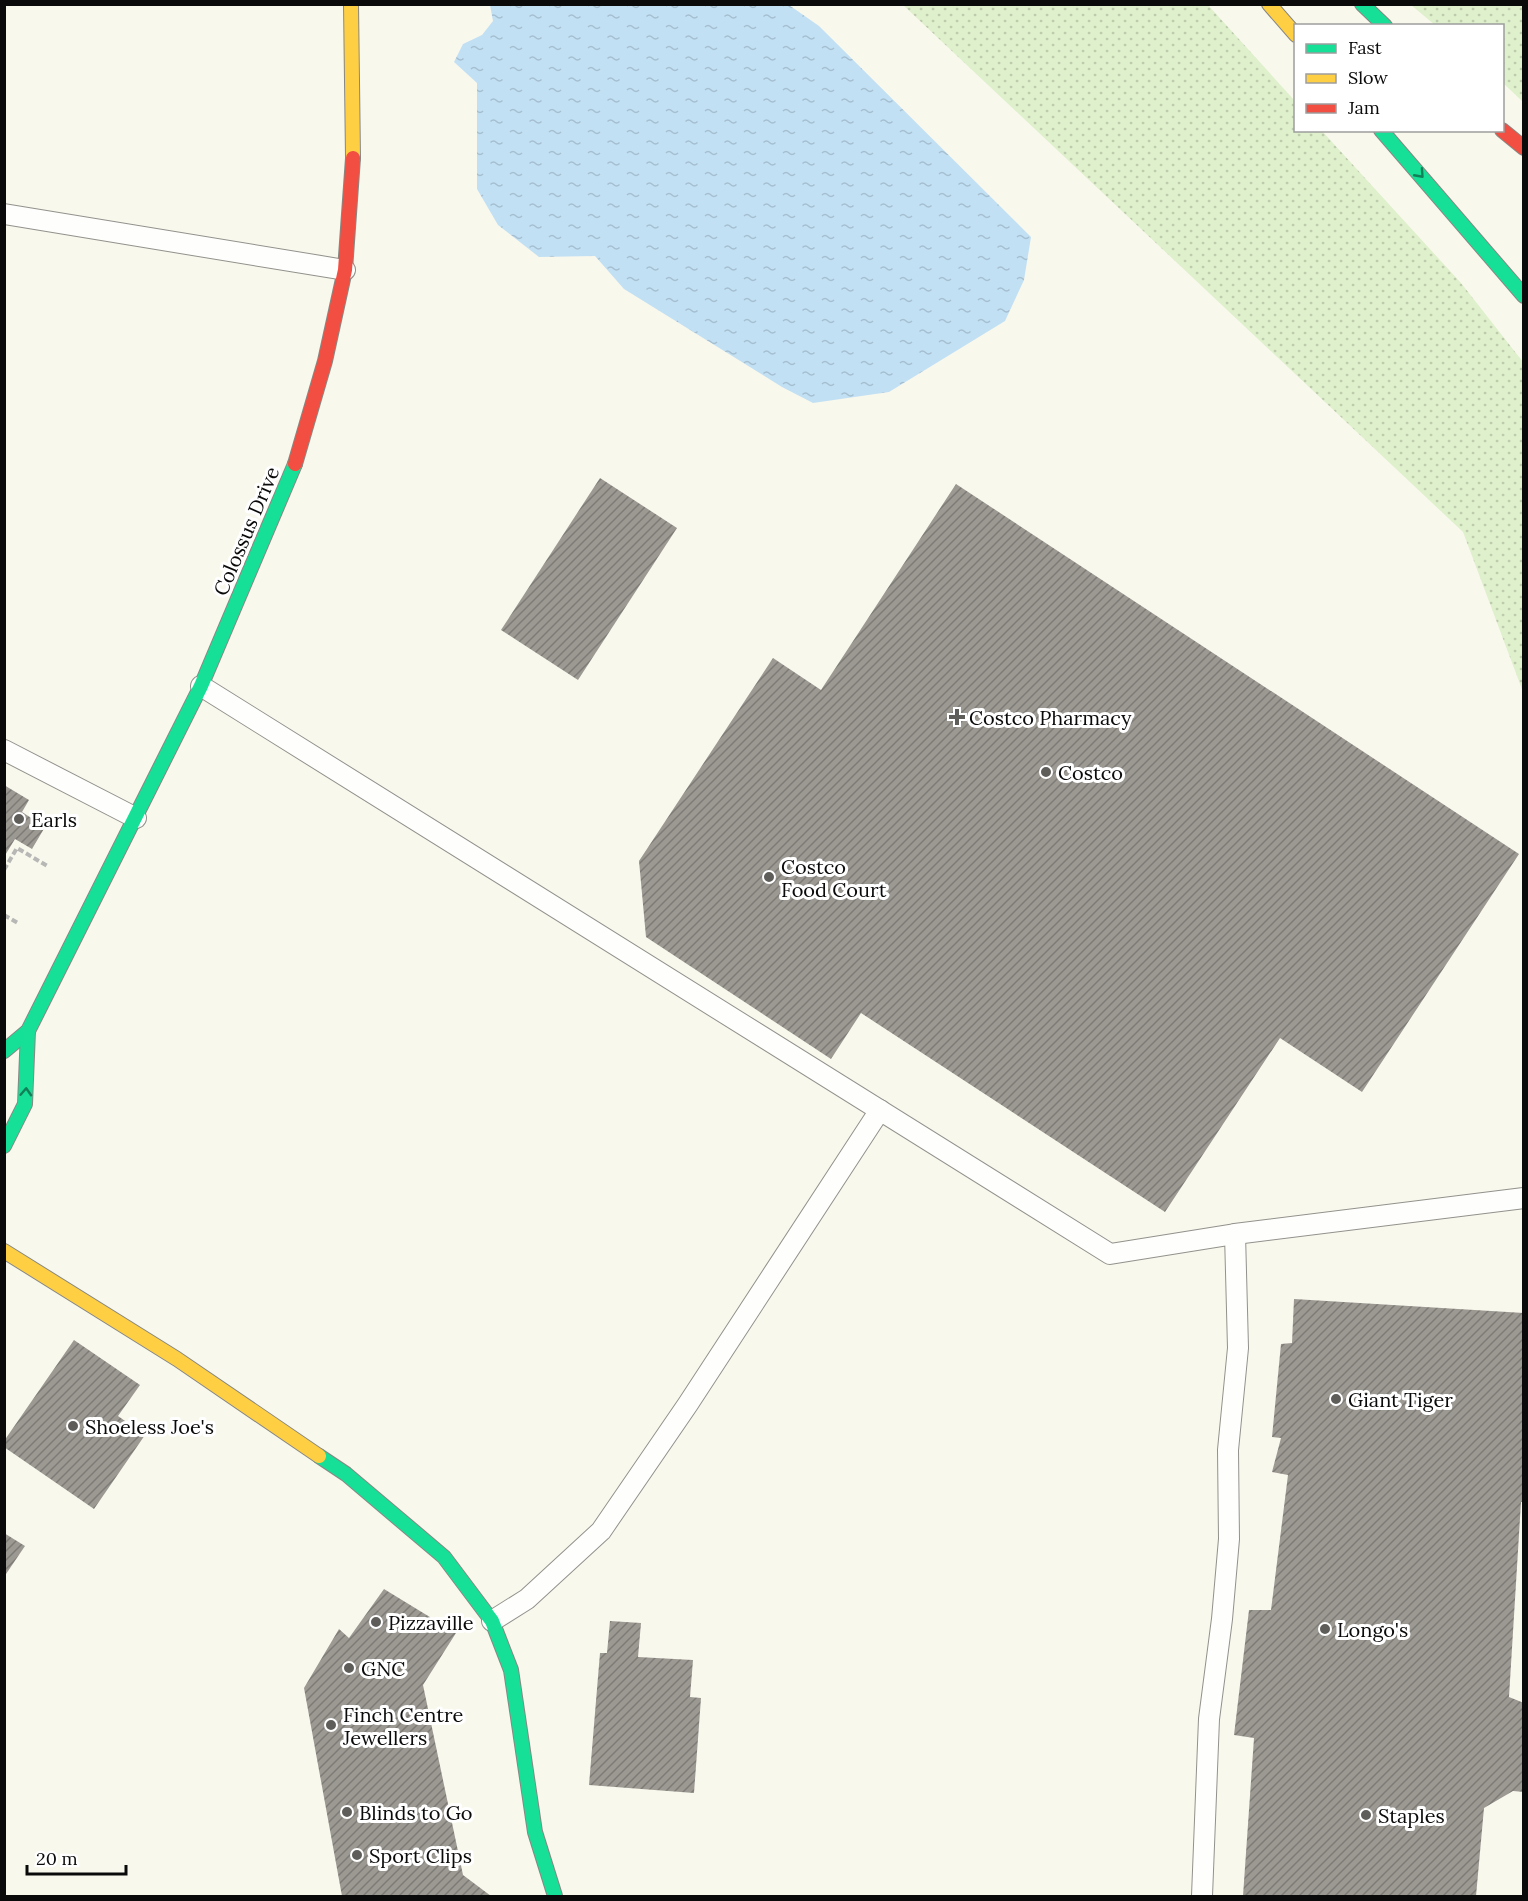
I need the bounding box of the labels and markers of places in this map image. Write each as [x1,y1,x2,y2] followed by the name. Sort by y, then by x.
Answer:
[969,705,1132,730] place label: Costco Pharmacy
[950,710,964,724] marker: Costco Pharmacy
[1058,760,1123,785] place label: Costco
[1039,765,1053,779] marker: Costco
[31,807,77,832] place label: Earls
[12,812,26,826] marker: Earls
[781,854,887,902] place label: Costco Food Court
[762,870,776,884] marker: Costco Food Court
[1348,1387,1453,1412] place label: Giant Tiger
[1329,1392,1343,1406] marker: Giant Tiger
[85,1414,214,1439] place label: Shoeless Joe's
[66,1419,80,1433] marker: Shoeless Joe's
[388,1610,474,1635] place label: Pizzaville
[369,1615,383,1629] marker: Pizzaville
[1337,1617,1408,1642] place label: Longo's
[1318,1622,1332,1636] marker: Longo's
[361,1656,405,1681] place label: GNC
[342,1661,356,1675] marker: GNC
[342,1702,464,1750] place label: Finch Centre Jewellers
[324,1718,338,1732] marker: Finch Centre Jewellers
[359,1800,473,1825] place label: Blinds to Go
[1378,1803,1445,1828] place label: Staples
[340,1805,354,1819] marker: Blinds to Go
[1359,1808,1373,1822] marker: Staples
[369,1843,472,1868] place label: Sport Clips
[350,1848,364,1862] marker: Sport Clips

